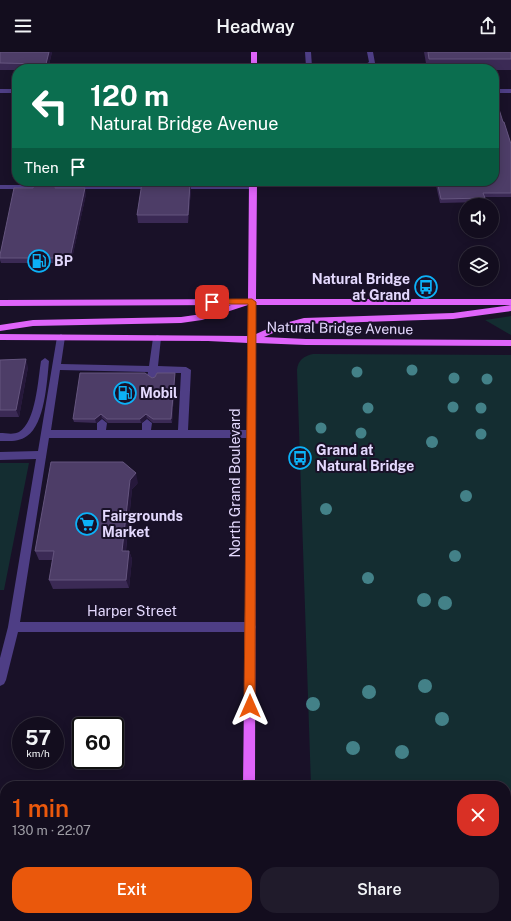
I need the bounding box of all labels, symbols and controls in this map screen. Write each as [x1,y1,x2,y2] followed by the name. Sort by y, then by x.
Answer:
[12,15,34,37] icon: menu
[477,15,499,37] icon: share
[216,16,295,37] text: Headway
[90,79,169,112] text: 120 m
[24,80,76,132] icon: left
[90,113,279,134] text: Natural Bridge Avenue
[67,156,89,178] icon: arrive
[24,159,59,176] text: Then
[459,198,499,286] map controls
[459,198,499,238] button: sound
[459,246,499,286] button: layers
[26,248,52,274] fuel station icon: BP
[54,253,73,269] place label: BP
[312,271,410,303] place label: Natural Bridge at Grand
[413,274,439,300] bus stop icon: Natural Bridge at Grand
[195,285,229,319] pin
[201,291,223,313] icon: arrive
[267,319,413,337] street label: Natural Bridge Avenue
[112,380,138,406] fuel station icon: Mobil
[140,385,178,401] place label: Mobil
[227,408,243,558] street label: North Grand Boulevard
[316,442,414,474] place label: Grand at Natural Bridge
[287,445,313,471] bus stop icon: Grand at Natural Bridge
[102,508,183,540] place label: Fairgrounds Market
[74,511,100,537] supermarket icon: Fairgrounds Market
[87,603,177,619] street label: Harper Street
[229,685,271,727] position arrow
[72,717,124,769] speed limit sign: 60
[25,726,51,750] text: 57
[26,747,50,759] text: km/h
[12,794,69,822] text: 1 min
[457,794,499,836] button: close
[12,823,91,838] text: 130 m · 22:07
[12,867,252,913] button: Exit
[260,867,499,913] button: Share

